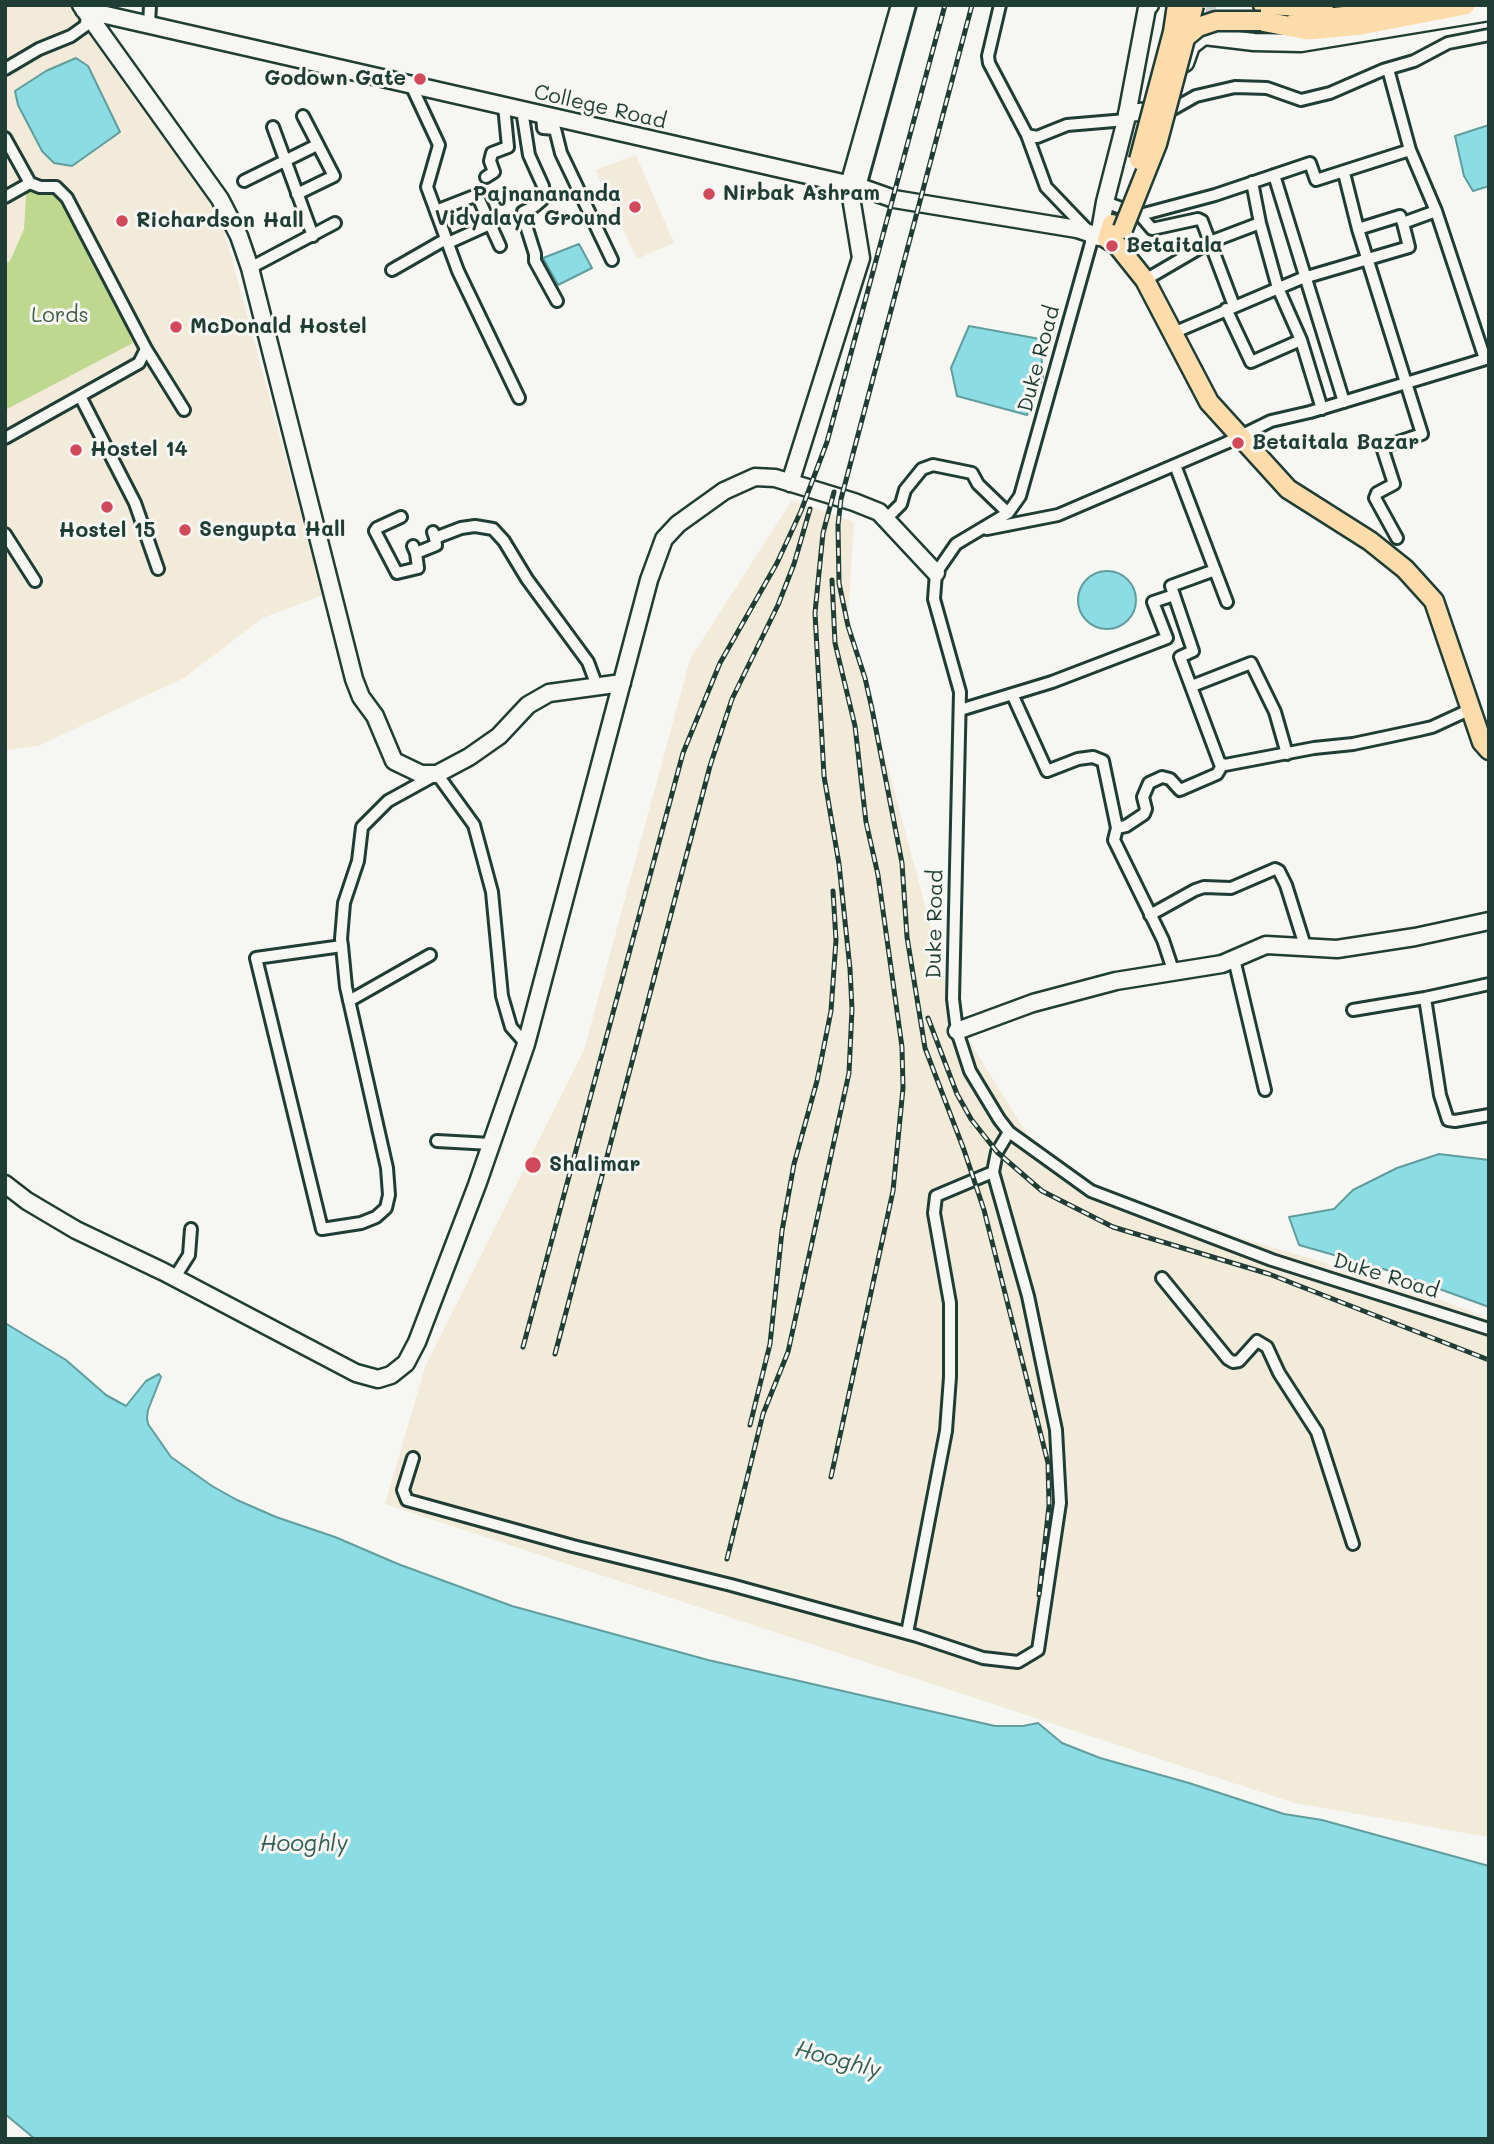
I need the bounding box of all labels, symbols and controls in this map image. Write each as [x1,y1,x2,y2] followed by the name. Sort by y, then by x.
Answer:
[264,66,406,92] place label: Godown Gate
[412,71,428,87] marker: Godown Gate
[531,80,669,134] street label: College Road
[723,181,880,207] place label: Nirbak Ashram
[435,182,621,232] place label: Pajnanananda Vidyalaya Ground
[701,186,717,202] marker: Nirbak Ashram
[627,199,643,215] marker: Pajnanananda Vidyalaya Ground
[136,208,304,234] place label: Richardson Hall
[114,213,130,229] marker: Richardson Hall
[1126,233,1223,259] place label: Betaitala
[1104,238,1120,254] marker: Betaitala
[31,303,89,329] park label: Lords
[1013,303,1065,415] street label: Duke Road
[190,314,367,340] place label: McDonald Hostel
[168,319,184,335] marker: McDonald Hostel
[1252,430,1419,456] place label: Betaitala Bazar
[1230,435,1246,451] marker: Betaitala Bazar
[90,437,188,463] place label: Hostel 14
[68,442,84,458] marker: Hostel 14
[99,499,115,515] marker: Hostel 15
[199,517,345,543] place label: Sengupta Hall
[59,518,155,544] place label: Hostel 15
[177,522,193,538] marker: Sengupta Hall
[921,869,949,979] street label: Duke Road
[549,1152,641,1178] place label: Shalimar
[523,1155,543,1175] marker: Shalimar
[1330,1248,1442,1304] street label: Duke Road
[260,1830,348,1858] water label: Hooghly
[792,2035,884,2085] water label: Hooghly

